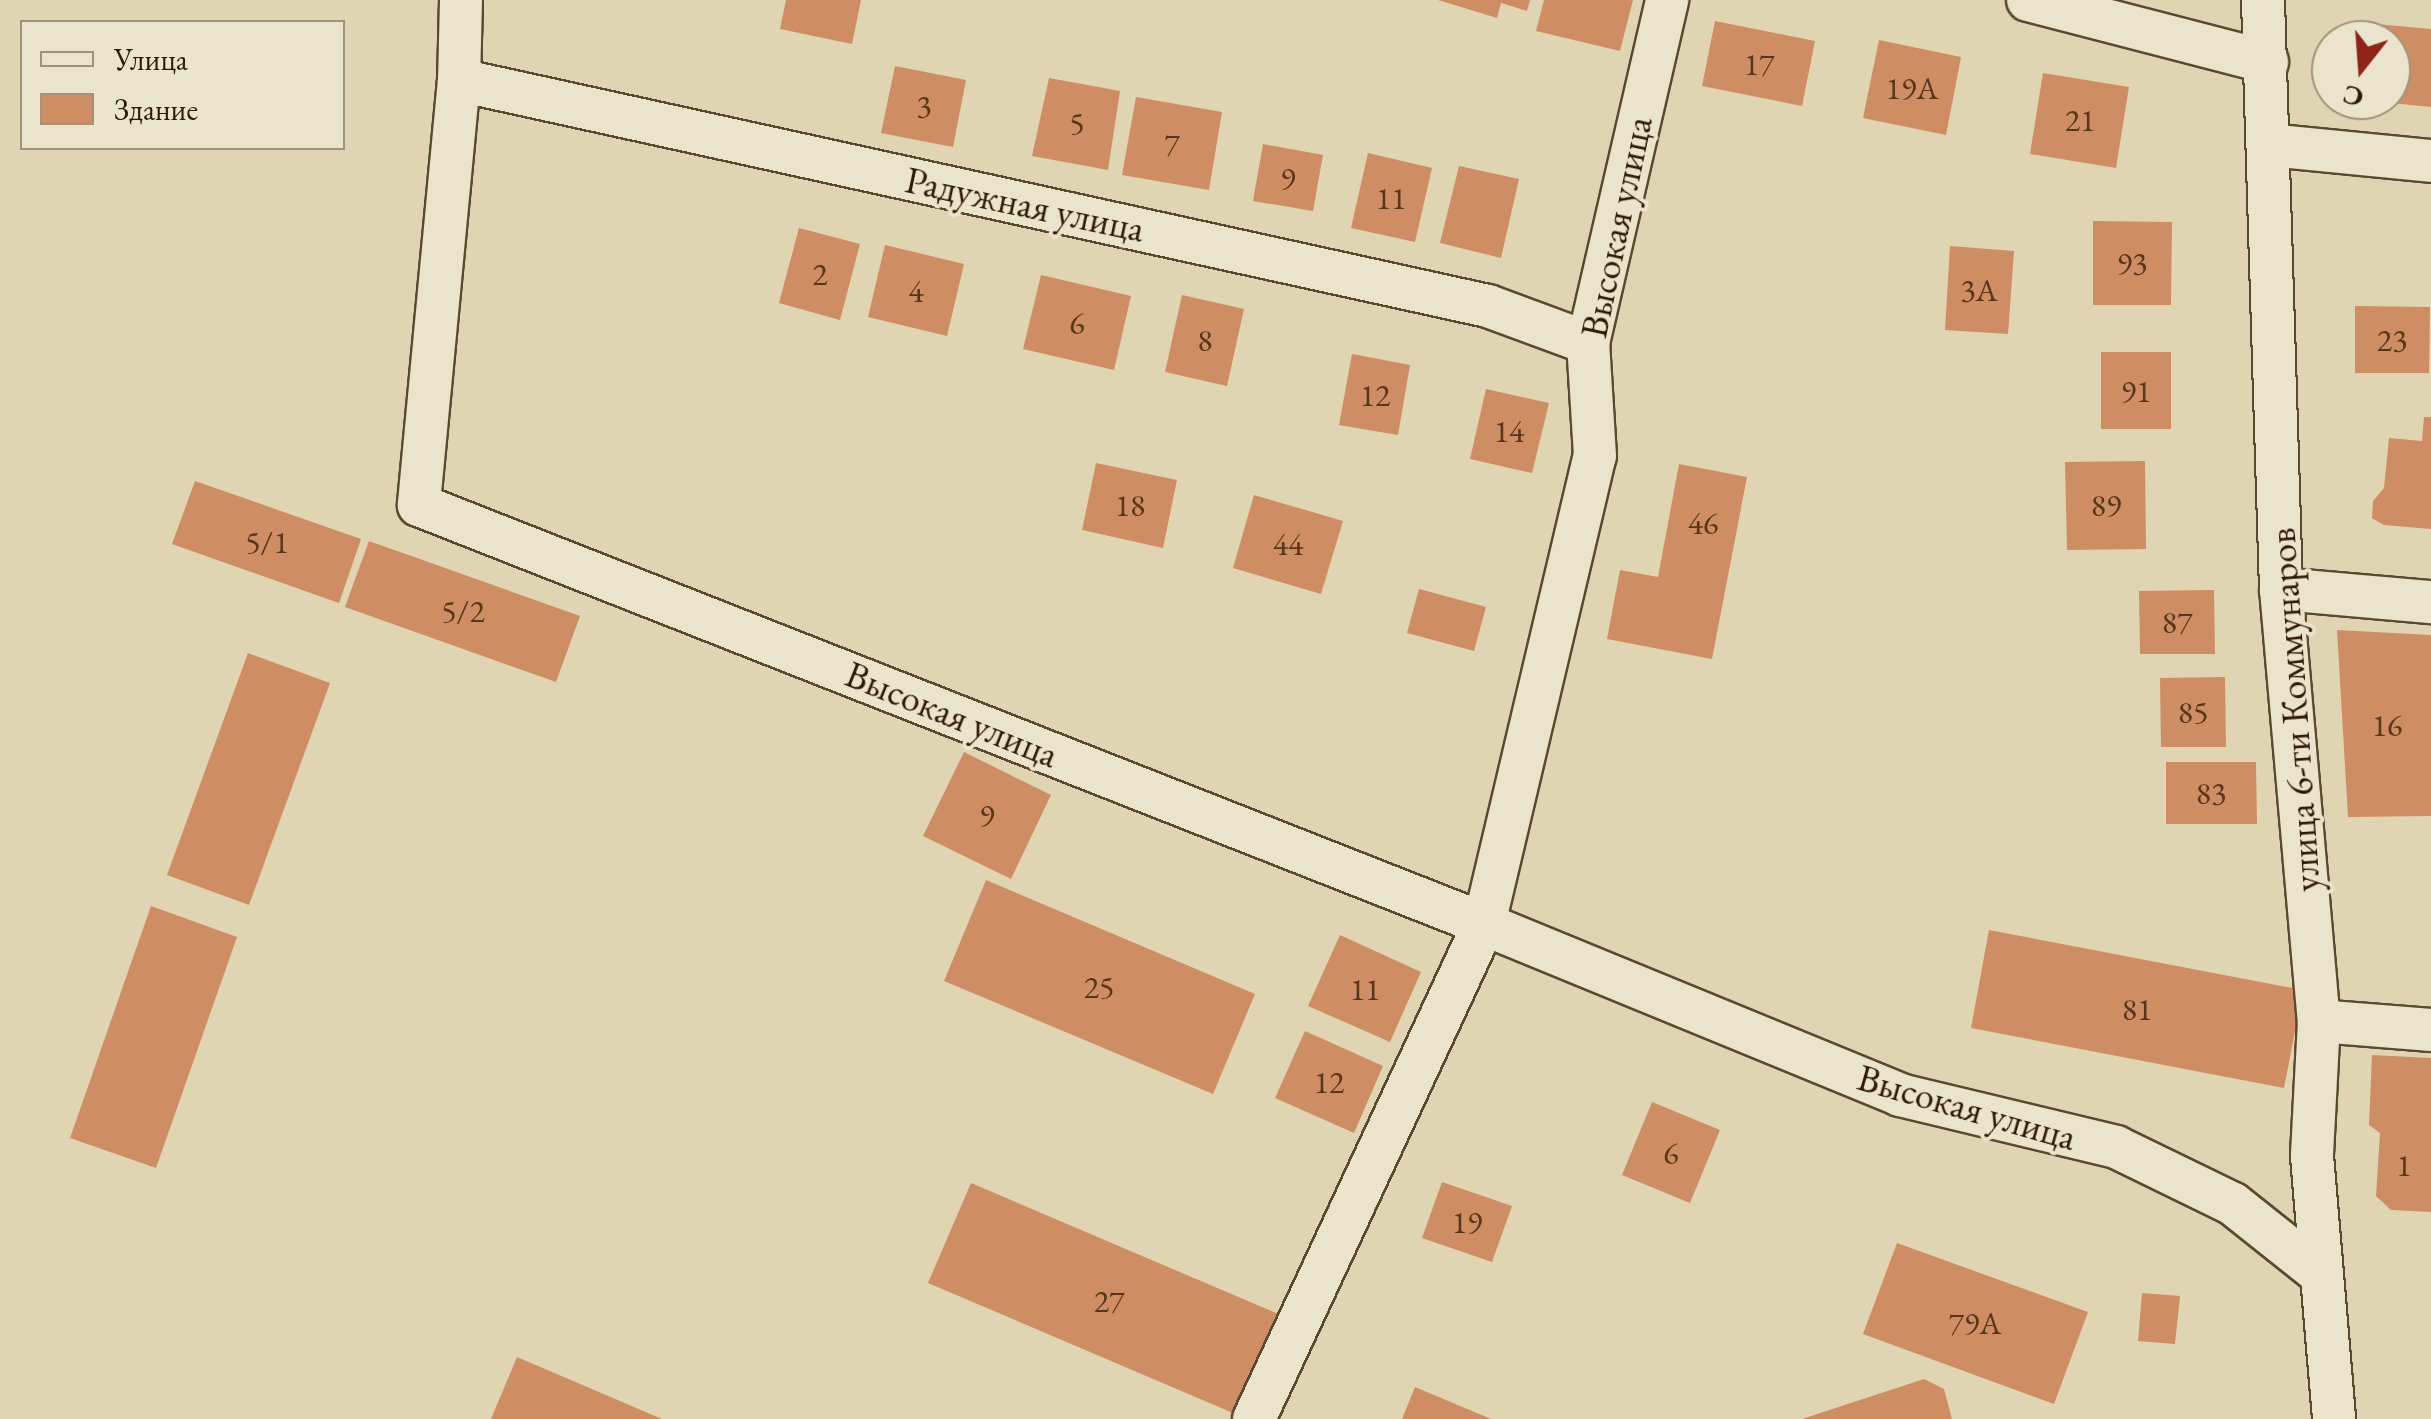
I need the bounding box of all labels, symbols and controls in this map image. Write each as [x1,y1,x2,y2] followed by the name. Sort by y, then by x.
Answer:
[20,20,345,150] legend
[2311,20,2411,120] north arrow
[114,40,188,79] text: Улица
[1744,45,1774,83] house number: 17
[1886,69,1938,107] house number: 19А
[2338,77,2368,117] text: С
[916,87,932,125] house number: 3
[114,90,198,129] text: Здание
[2065,101,2095,139] house number: 21
[1069,104,1085,142] house number: 5
[1570,112,1662,342] street label: Высокая улица
[1164,125,1180,163] house number: 7
[901,156,1149,252] street label: Радужная улица
[1280,159,1296,197] house number: 9
[1376,179,1406,217] house number: 11
[2117,244,2147,282] house number: 93
[812,255,828,293] house number: 2
[1960,271,1998,309] house number: 3А
[908,272,924,310] house number: 4
[1069,304,1085,342] house number: 6
[1197,321,1213,359] house number: 8
[2377,321,2407,359] house number: 23
[2121,372,2151,410] house number: 91
[1360,376,1390,414] house number: 12
[1494,412,1524,450] house number: 14
[1115,486,1145,524] house number: 18
[2091,486,2121,524] house number: 89
[1688,504,1718,542] house number: 46
[245,523,289,561] house number: 5/1
[1273,525,1303,563] house number: 44
[2259,526,2329,894] street label: улица 6-ти Коммунаров
[441,592,485,630] house number: 5/2
[2162,603,2192,641] house number: 87
[839,651,1065,777] street label: Высокая улица
[2178,693,2208,731] house number: 85
[2372,706,2402,744] house number: 16
[2196,774,2226,812] house number: 83
[979,796,995,834] house number: 9
[1084,968,1114,1006] house number: 25
[1350,970,1380,1008] house number: 11
[2122,990,2152,1028] house number: 81
[1853,1054,2081,1160] street label: Высокая улица
[1314,1063,1344,1101] house number: 12
[1663,1134,1679,1172] house number: 6
[2396,1146,2412,1184] house number: 1
[1452,1203,1482,1241] house number: 19
[1094,1282,1124,1320] house number: 27
[1949,1304,2001,1342] house number: 79А

